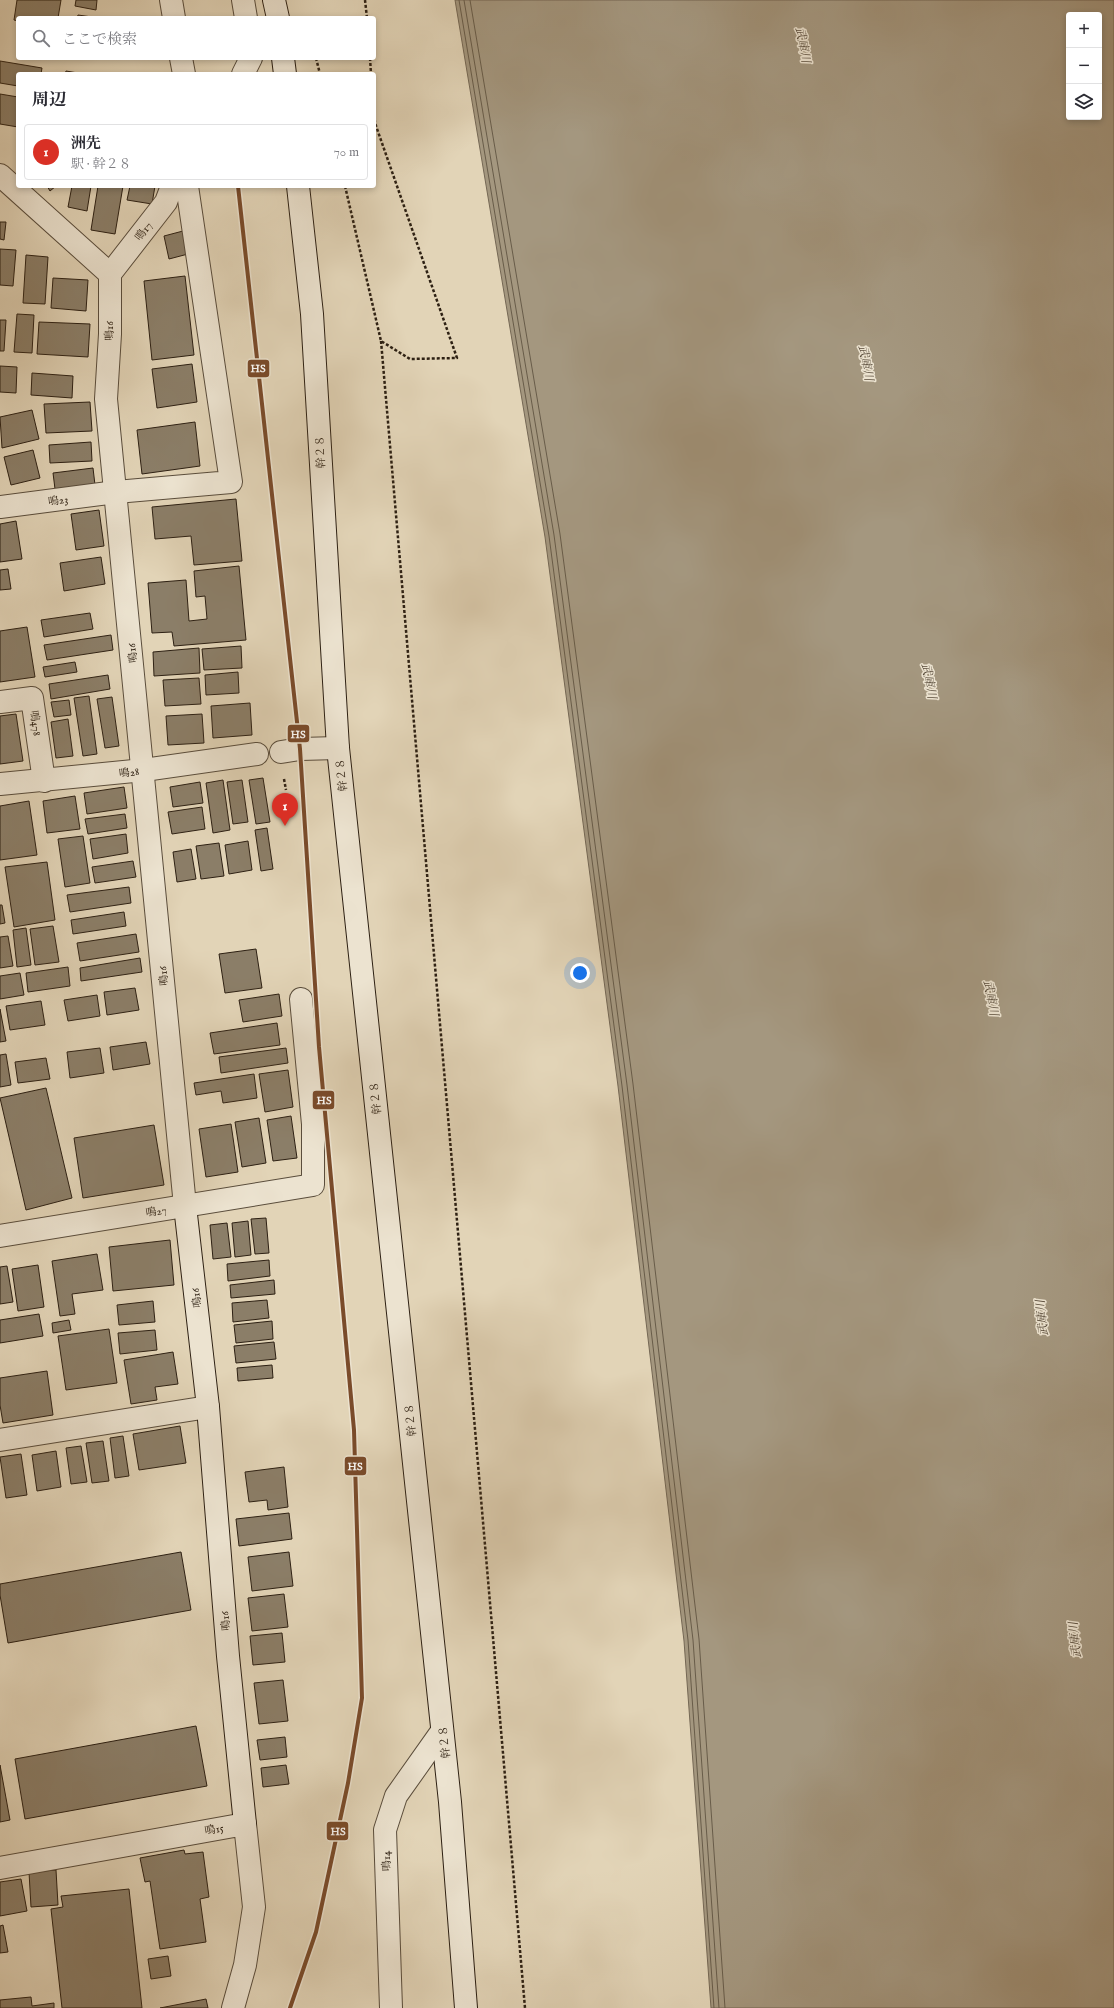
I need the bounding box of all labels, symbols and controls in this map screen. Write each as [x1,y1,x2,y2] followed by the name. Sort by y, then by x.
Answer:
[1066,12,1102,120] map controls
[1066,12,1102,48] button: +
[16,16,376,60] search box
[792,26,814,66] water label: 武庫川
[30,27,52,49] icon: search
[62,30,137,49] text: ここで検索
[1066,48,1102,84] button: −
[1066,84,1102,120] button: layers
[32,90,66,111] text: 周辺
[71,134,101,153] text: 洲先
[44,144,48,161] text: 1
[334,144,359,161] text: 70 m
[71,156,132,173] text: 駅 · 幹２８
[132,219,156,244] street label: 鳴17
[103,321,117,341] street label: 鳴16
[855,344,877,384] water label: 武庫川
[247,359,270,378] line badge: HS
[250,362,266,376] text: HS
[313,435,329,469] street label: 幹２８
[47,493,69,509] street label: 鳴23
[125,642,141,663] street label: 鳴16
[918,662,940,702] water label: 武庫川
[26,710,44,737] street label: 鳴478
[287,724,310,743] line badge: HS
[290,728,306,742] text: HS
[333,758,351,792] street label: 幹２８
[118,765,140,781] street label: 鳴28
[272,793,298,826] pin: 1
[570,963,590,983] your location
[156,965,172,986] street label: 鳴16
[980,979,1002,1019] water label: 武庫川
[367,1081,385,1115] street label: 幹２８
[312,1090,335,1110] line badge: HS
[316,1094,332,1108] text: HS
[145,1203,168,1221] street label: 鳴27
[189,1287,205,1309] street label: 鳴16
[1033,1297,1052,1337] water label: 武庫川
[402,1403,420,1437] street label: 幹２８
[344,1456,367,1476] line badge: HS
[347,1460,363,1474] text: HS
[218,1610,234,1631] street label: 鳴16
[1066,1619,1085,1659] water label: 武庫川
[436,1725,454,1759] street label: 幹２８
[204,1821,225,1839] street label: 鳴15
[326,1821,349,1841] line badge: HS
[330,1825,346,1839] text: HS
[380,1850,394,1871] street label: 鳴14

